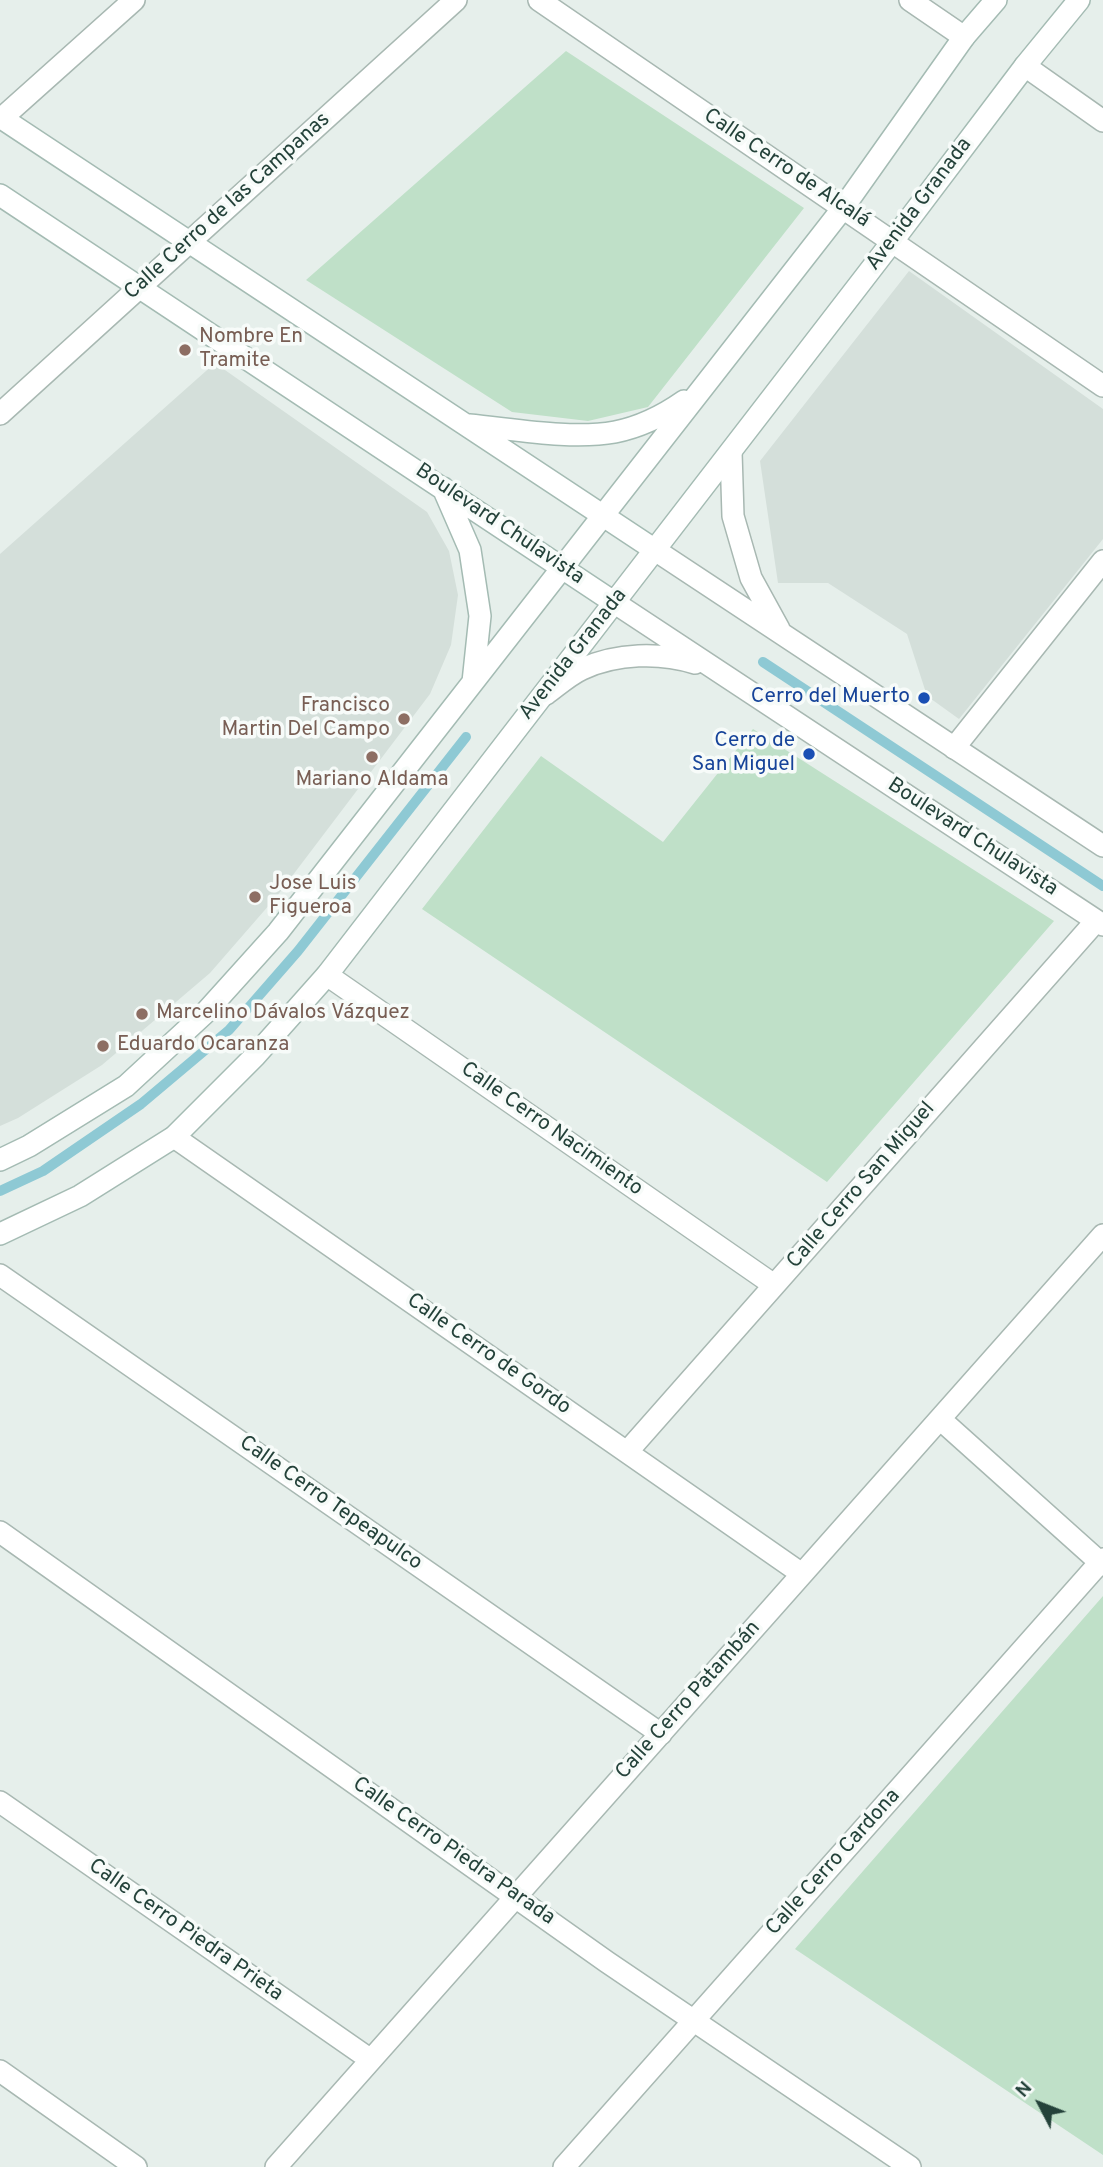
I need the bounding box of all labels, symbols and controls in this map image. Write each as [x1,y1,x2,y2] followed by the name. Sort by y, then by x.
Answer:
[698,104,874,234] street label: Calle Cerro de Alcalá
[120,108,336,306] street label: Calle Cerro de las Campanas
[862,134,978,276] street label: Avenida Granada
[199,325,303,375] place label: Nombre En Tramite
[177,342,193,358] marker: Nombre En Tramite
[410,459,588,591] street label: Boulevard Chulavista
[515,584,633,726] street label: Avenida Granada
[751,685,910,711] place label: Cerro del Muerto
[916,690,932,706] marker: Cerro del Muerto
[222,694,390,744] place label: Francisco Martin Del Campo
[396,711,412,727] marker: Francisco Martin Del Campo
[692,729,795,779] place label: Cerro de San Miguel
[801,746,817,762] marker: Cerro de San Miguel
[364,749,380,765] marker: Mariano Aldama
[296,768,448,794] place label: Mariano Aldama
[882,773,1062,903] street label: Boulevard Chulavista
[269,872,357,922] place label: Jose Luis Figueroa
[247,889,263,905] marker: Jose Luis Figueroa
[156,1001,410,1027] place label: Marcelino Dávalos Vázquez
[134,1006,150,1022] marker: Marcelino Dávalos Vázquez
[117,1033,289,1059] place label: Eduardo Ocaranza
[95,1038,111,1054] marker: Eduardo Ocaranza
[455,1058,647,1202] street label: Calle Cerro Nacimiento
[783,1097,941,1275] street label: Calle Cerro San Miguel
[401,1289,575,1421] street label: Calle Cerro de Gordo
[234,1431,426,1577] street label: Calle Cerro Tepeapulco
[611,1617,767,1785] street label: Calle Cerro Patambán
[347,1772,559,1932] street label: Calle Cerro Piedra Parada
[762,1785,906,1941] street label: Calle Cerro Cardona
[83,1854,287,2008] street label: Calle Cerro Piedra Prieta
[1005,2069,1075,2139] north arrow
[1011,2077,1038,2103] text: N

